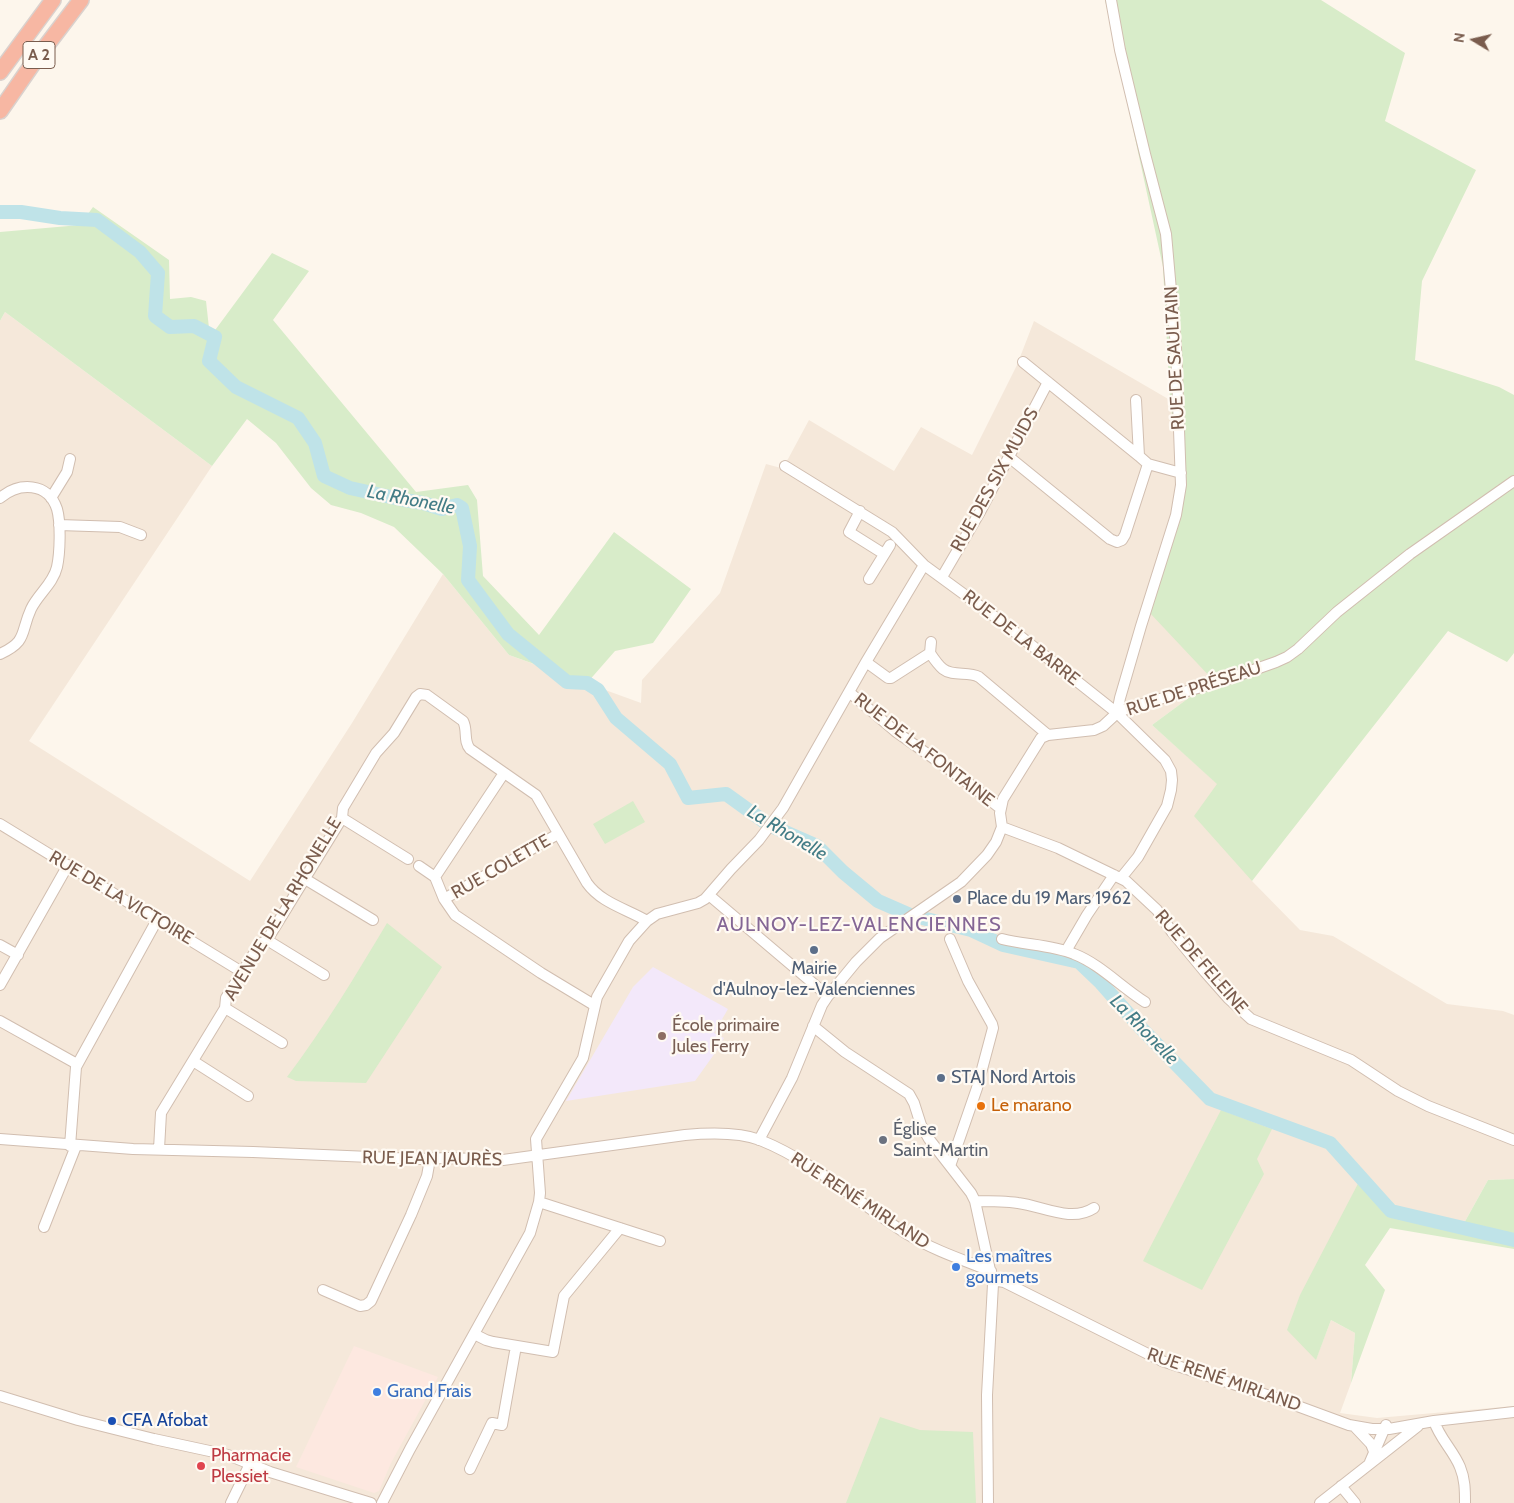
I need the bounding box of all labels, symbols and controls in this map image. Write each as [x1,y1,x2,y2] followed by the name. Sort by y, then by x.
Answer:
[1449,15,1499,65] north arrow
[1450,31,1469,44] text: N
[23,42,55,68] road number: A 2
[1160,285,1190,431] street label: RUE DE SAULTAIN
[947,404,1043,556] street label: RUE DES SIX MUIDS
[365,480,457,520] water label: La Rhonelle
[958,586,1084,690] street label: RUE DE LA BARRE
[1124,657,1264,721] street label: RUE DE PRÉSEAU
[850,689,998,811] street label: RUE DE LA FONTAINE
[743,800,831,866] water label: La Rhonelle
[220,813,346,1005] street label: AVENUE DE LA RHONELLE
[448,830,554,904] street label: RUE COLETTE
[45,846,197,950] street label: RUE DE LA VICTOIRE
[967,888,1131,910] place label: Place du 19 Mars 1962
[951,893,963,905] marker: Place du 19 Mars 1962
[1150,906,1252,1018] street label: RUE DE FELEINE
[714,913,1004,937] district label: AULNOY-LEZ-VALENCIENNES
[808,944,820,956] marker: Mairie d'Aulnoy-lez-Valenciennes
[713,958,915,1001] place label: Mairie d'Aulnoy-lez-Valenciennes
[1105,990,1183,1070] water label: La Rhonelle
[672,1015,779,1058] place label: École primaire Jules Ferry
[656,1030,668,1042] marker: École primaire Jules Ferry
[951,1067,1076,1089] place label: STAJ Nord Artois
[935,1072,947,1084] marker: STAJ Nord Artois
[991,1095,1072,1117] place label: Le marano
[975,1100,987,1112] marker: Le marano
[893,1119,988,1162] place label: Église Saint-Martin
[877,1134,889,1146] marker: Église Saint-Martin
[362,1147,502,1171] street label: RUE JEAN JAURÈS
[786,1148,934,1254] street label: RUE RENÉ MIRLAND
[966,1246,1052,1288] place label: Les maîtres gourmets
[950,1261,962,1273] marker: Les maîtres gourmets
[1144,1344,1304,1416] street label: RUE RENÉ MIRLAND
[387,1381,471,1403] place label: Grand Frais
[371,1386,383,1398] marker: Grand Frais
[122,1410,208,1432] place label: CFA Afobat
[106,1415,118,1427] marker: CFA Afobat
[211,1445,291,1488] place label: Pharmacie Plessiet
[195,1460,207,1472] marker: Pharmacie Plessiet

